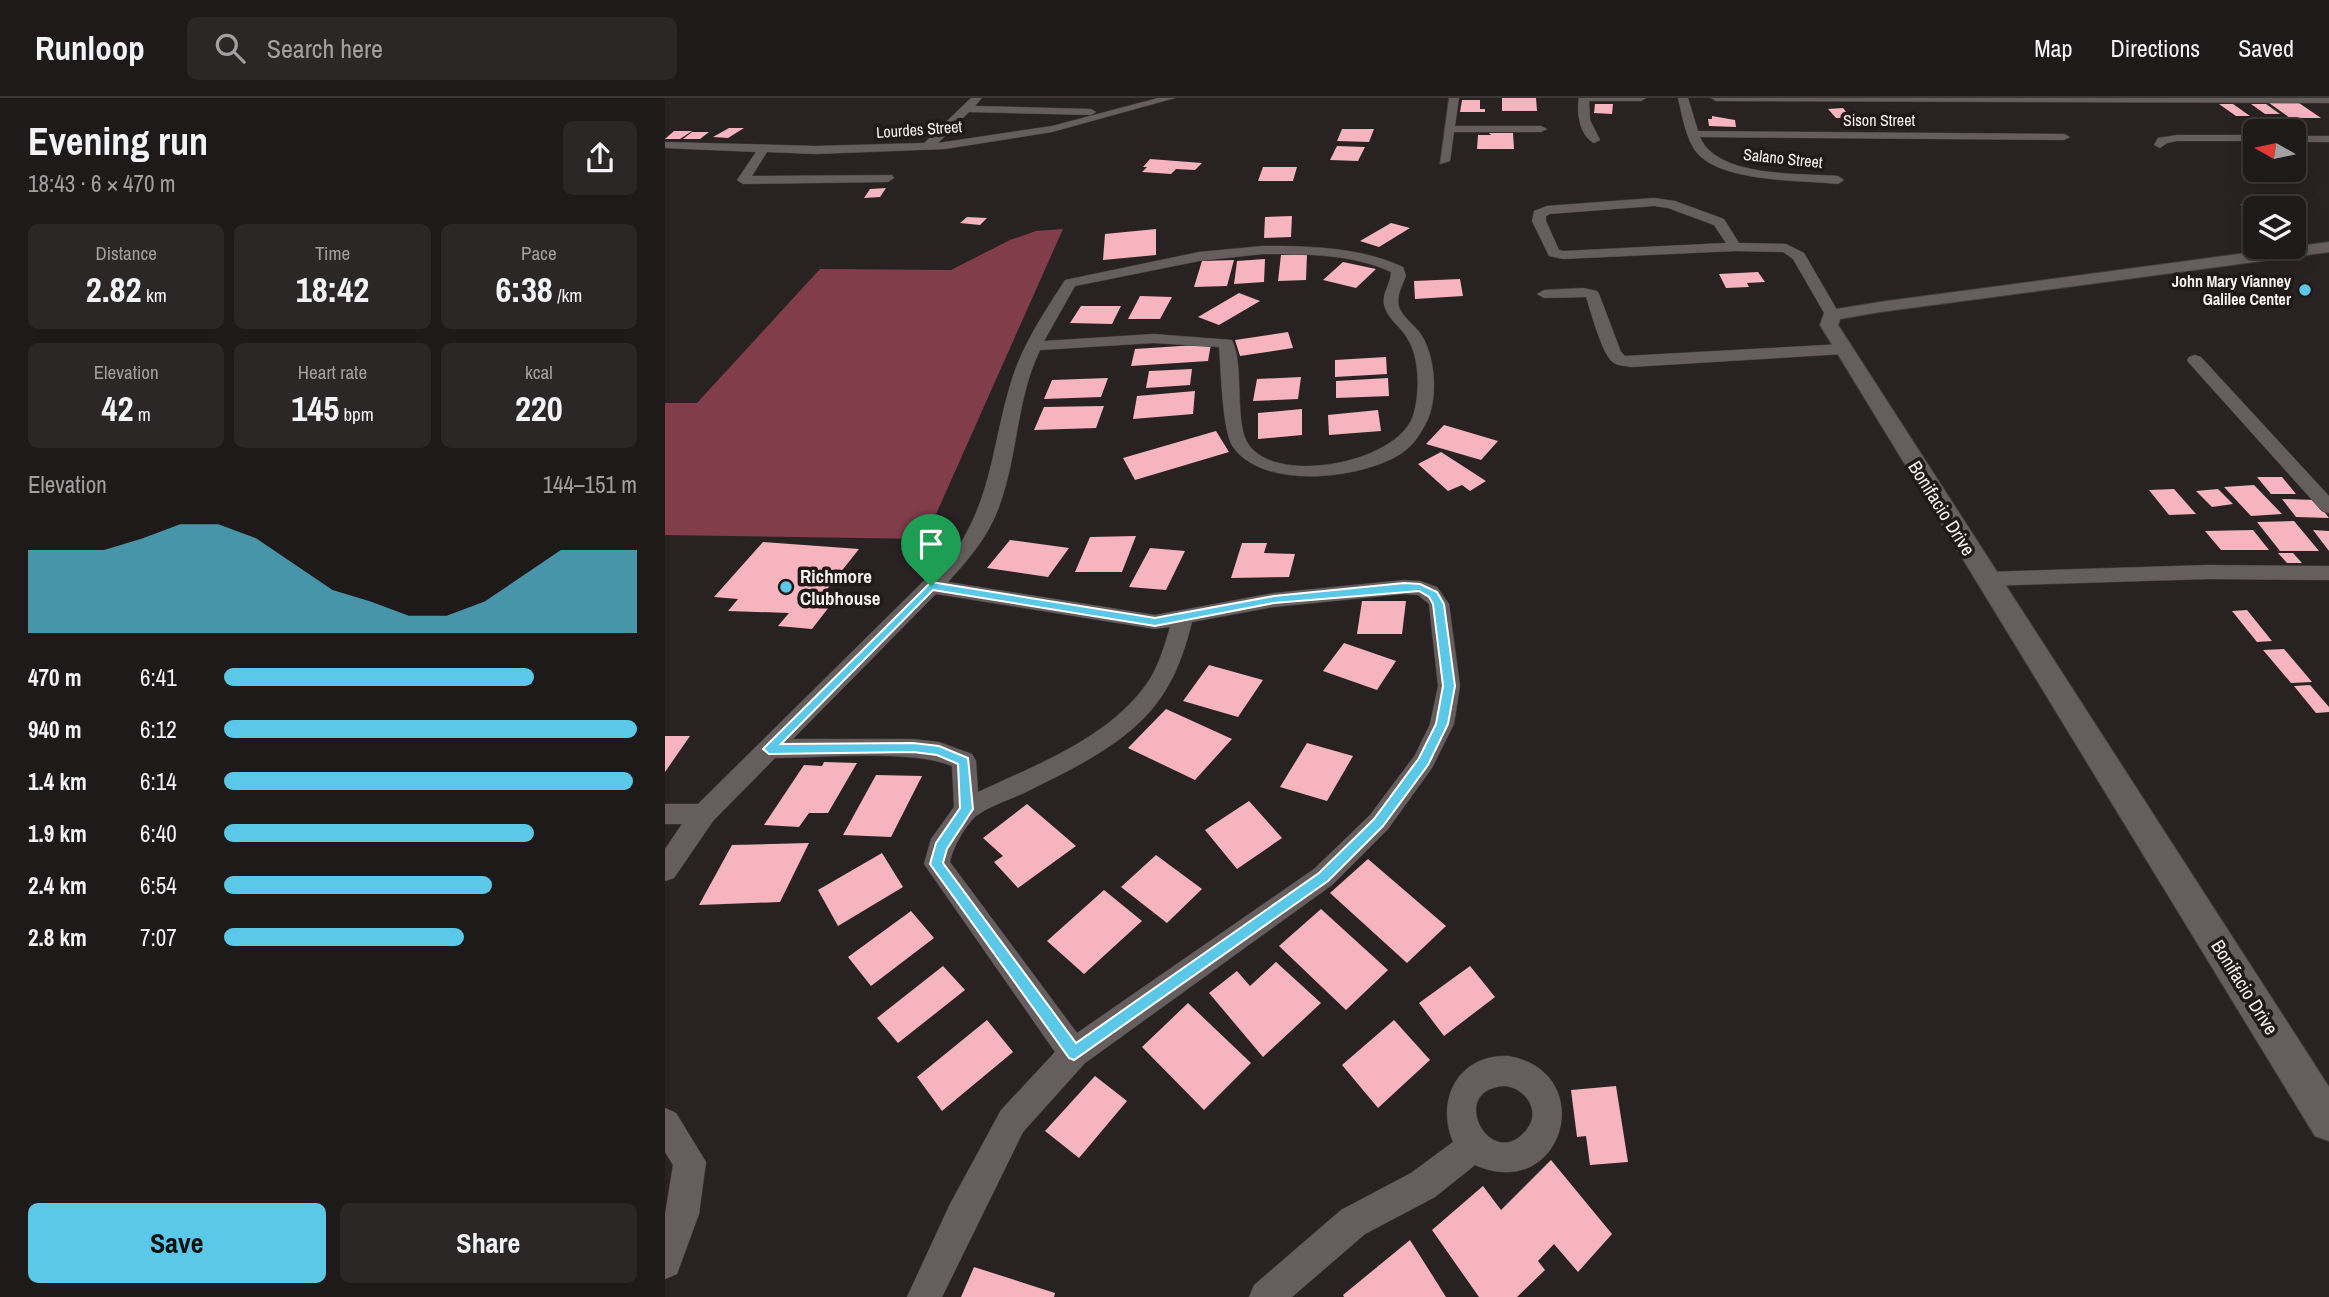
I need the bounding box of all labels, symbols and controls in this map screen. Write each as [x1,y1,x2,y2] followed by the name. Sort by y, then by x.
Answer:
[187,17,677,80] search box
[35,26,145,70] text: Runloop
[211,29,249,67] icon: search
[267,31,383,66] text: Search here
[2034,32,2072,64] text: Map
[2110,32,2200,64] text: Directions
[2238,32,2294,64] text: Saved
[1843,109,1915,131] street label: Sison Street
[875,115,963,143] street label: Lourdes Street
[28,116,208,167] text: Evening run
[2243,119,2307,182] north arrow
[2243,119,2306,259] map controls
[563,121,637,195] button: share
[1742,143,1824,173] street label: Salano Street
[28,168,175,199] text: 18:43 · 6 × 470 m
[2243,196,2306,259] button: layers
[95,240,157,266] text: Distance
[315,240,350,266] text: Time
[521,240,557,266] text: Pace
[86,266,142,313] text: 2.82
[296,266,369,313] text: 18:42
[495,266,553,313] text: 6:38
[2172,270,2292,310] place label: John Mary Vianney Galilee Center
[142,282,167,308] text: km
[553,282,582,308] text: /km
[2297,282,2313,298] marker: John Mary Vianney Galilee Center
[94,359,159,385] text: Elevation
[298,359,367,385] text: Heart rate
[525,359,553,385] text: kcal
[102,385,133,432] text: 42
[291,385,339,432] text: 145
[515,385,563,432] text: 220
[133,401,151,427] text: m
[339,401,374,427] text: bpm
[1903,456,1981,560] street label: Bonifacio Drive
[28,469,107,500] text: Elevation
[543,469,637,500] text: 144–151 m
[901,514,961,586] pin
[912,525,950,563] icon: arrive
[800,563,881,611] place label: Richmore Clubhouse
[778,579,794,595] marker: Richmore Clubhouse
[28,662,81,693] text: 470 m
[140,662,177,693] text: 6:41
[28,714,81,745] text: 940 m
[140,714,177,745] text: 6:12
[28,766,87,797] text: 1.4 km
[140,766,177,797] text: 6:14
[28,818,87,849] text: 1.9 km
[140,818,177,849] text: 6:40
[28,870,87,901] text: 2.4 km
[140,870,177,901] text: 6:54
[28,922,87,953] text: 2.8 km
[140,922,177,953] text: 7:07
[2206,935,2284,1039] street label: Bonifacio Drive
[28,1203,326,1283] button: Save
[340,1203,637,1283] button: Share

